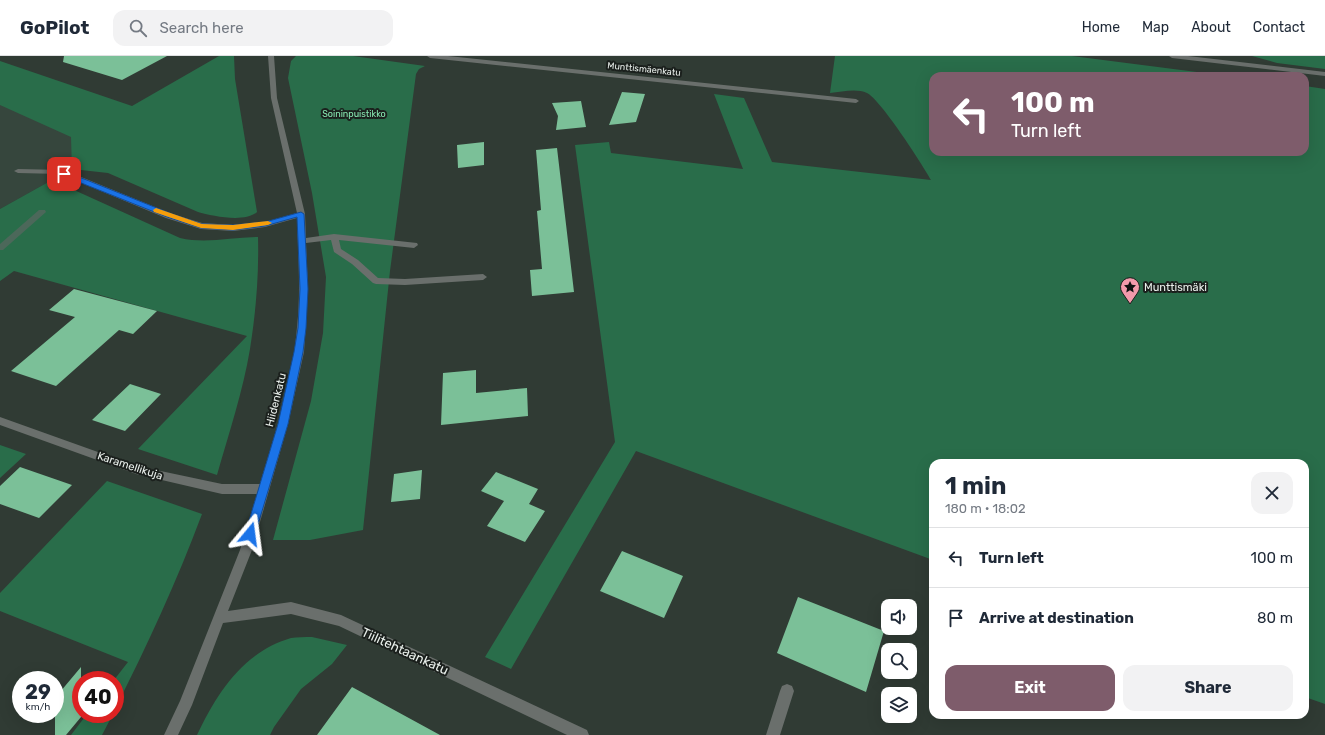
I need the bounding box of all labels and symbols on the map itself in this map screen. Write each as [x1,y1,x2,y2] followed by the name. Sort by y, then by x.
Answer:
[607,60,681,78] street label: Munttismäenkatu
[322,109,386,119] park label: Soininpuistikko
[47,157,81,191] pin
[1119,276,1141,304] place icon: Munttismäki
[1144,281,1207,294] place label: Munttismäki
[263,372,289,428] street label: Hiidenkatu
[96,449,164,483] street label: Karamellikuja
[229,513,271,555] position arrow
[359,624,451,678] street label: Tiilitehtaankatu
[72,671,124,723] speed limit sign: 40

